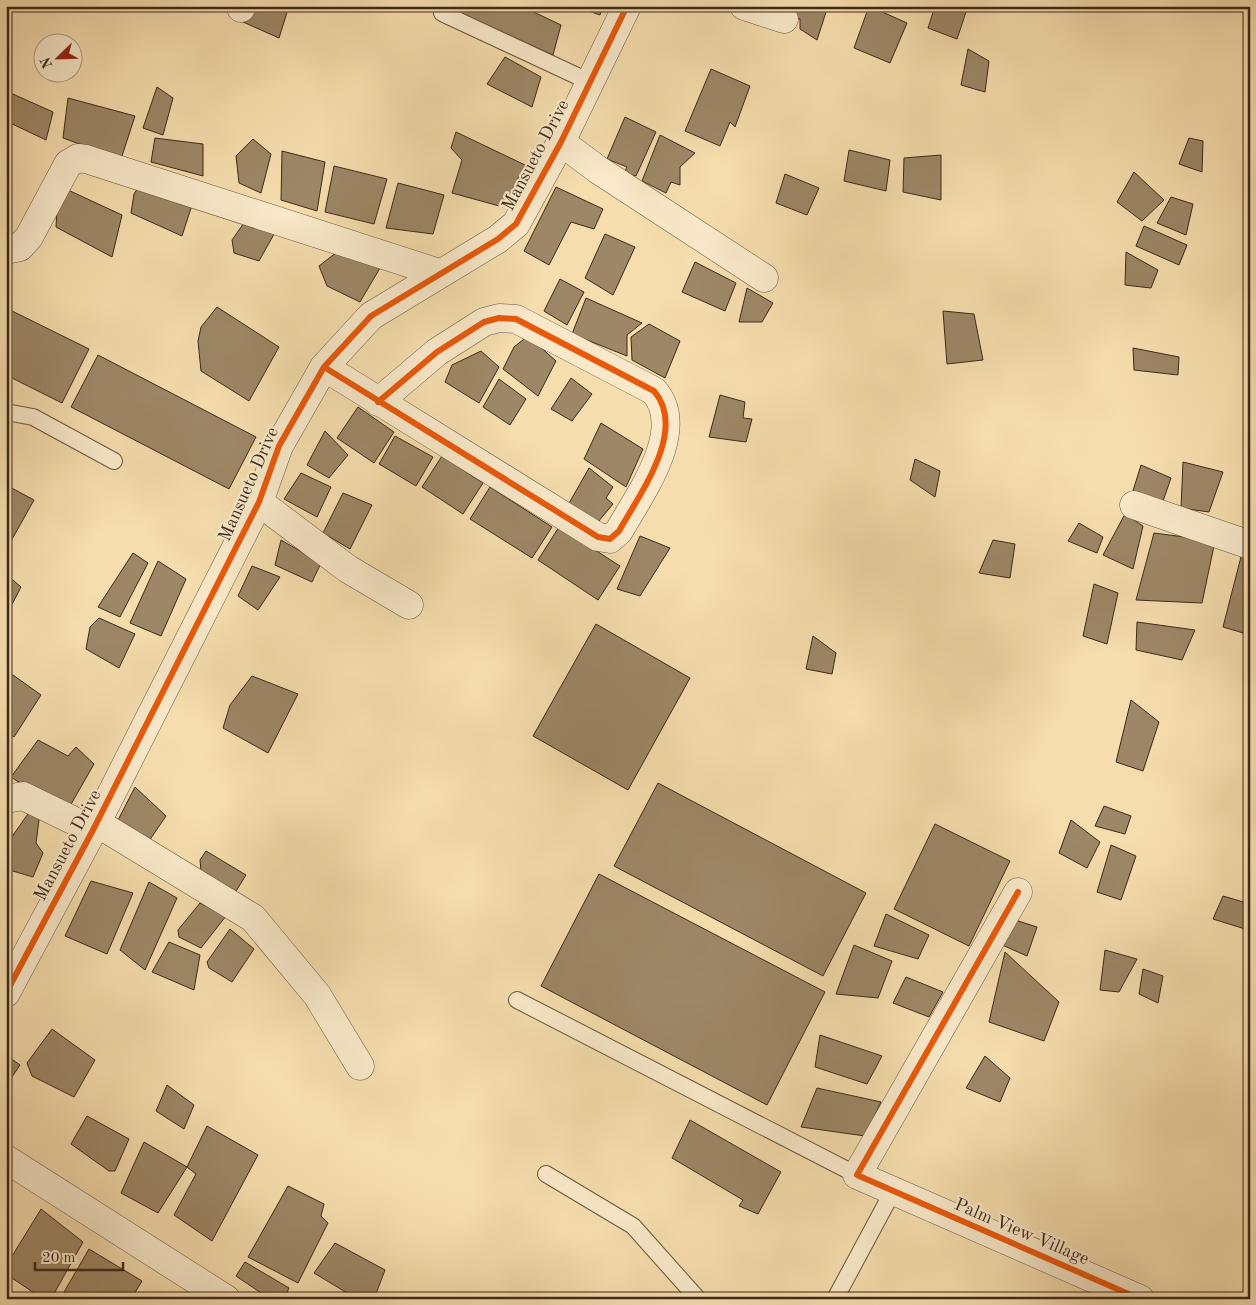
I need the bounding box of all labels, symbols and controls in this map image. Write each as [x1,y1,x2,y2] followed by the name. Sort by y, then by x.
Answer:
[32,32,82,82] north arrow
[38,55,55,70] text: N
[499,97,573,214] street label: Mansueto Drive
[216,425,282,544] street label: Mansueto Drive
[31,787,105,904] street label: Mansueto Drive
[952,1195,1092,1268] street label: Palm View Village
[35,1240,122,1272] scale bar
[42,1251,76,1266] text: 20 m

